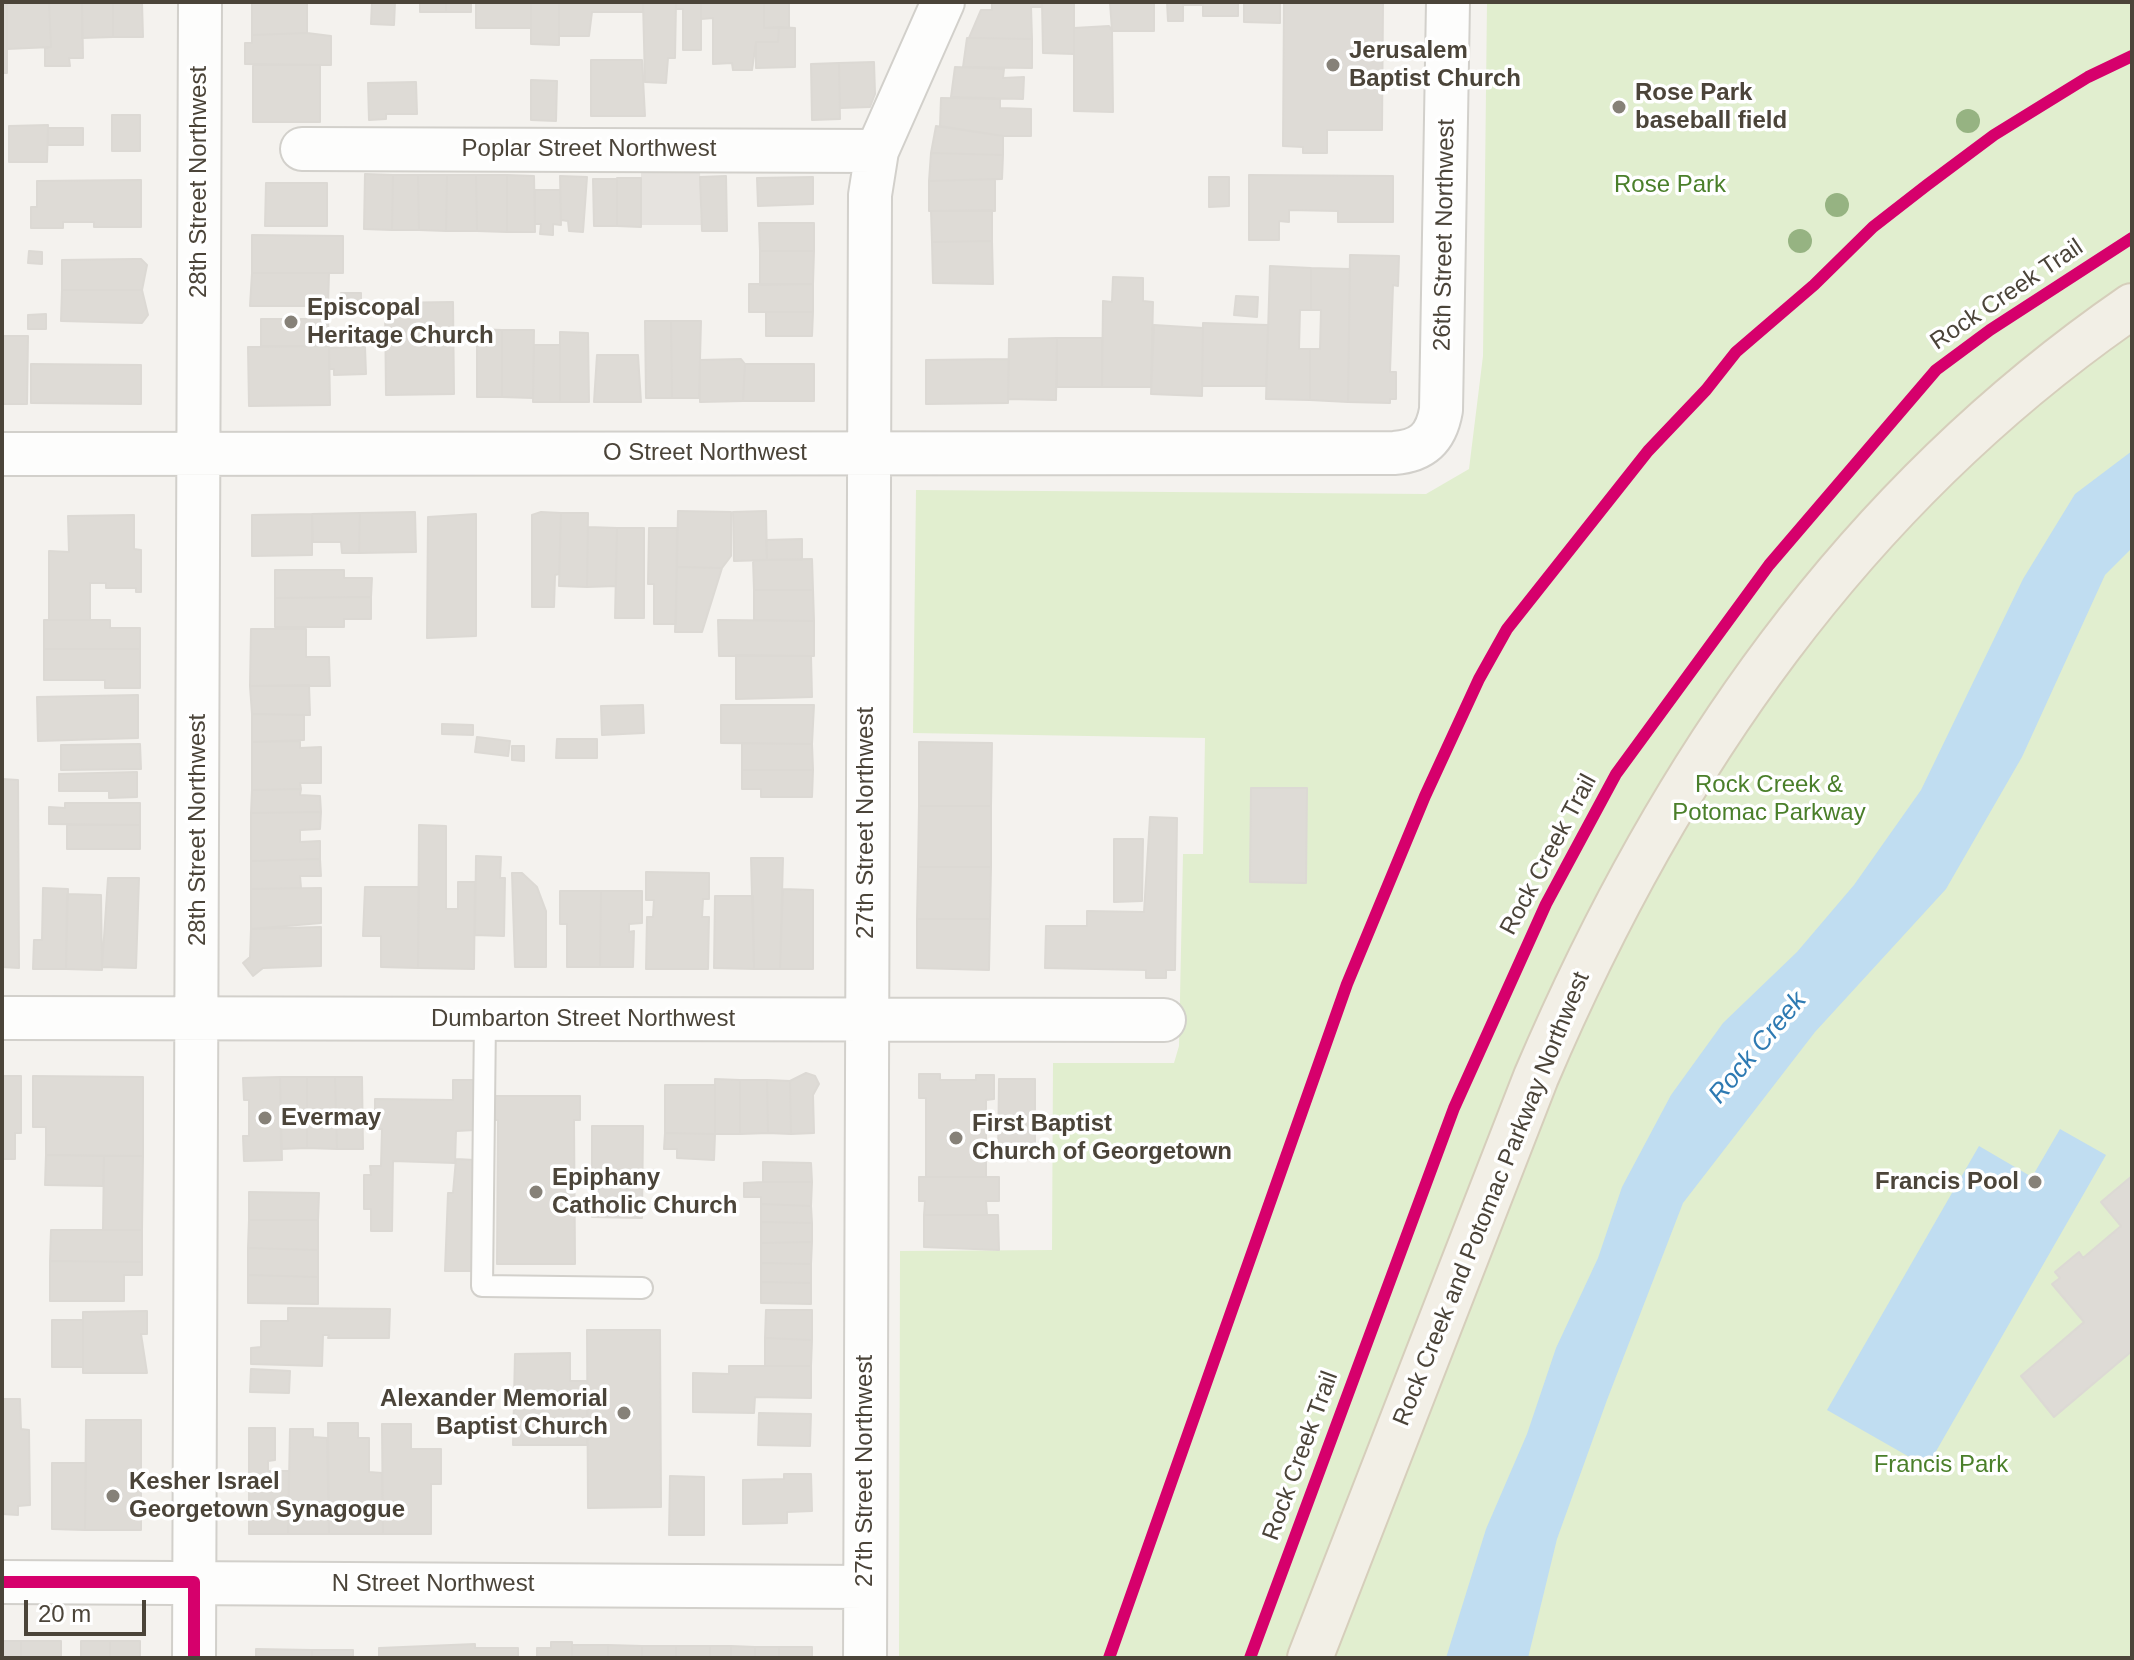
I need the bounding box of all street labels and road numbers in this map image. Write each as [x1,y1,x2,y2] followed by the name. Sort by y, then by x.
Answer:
[185,66,213,298] street label: 28th Street Northwest
[1429,119,1461,351] street label: 26th Street Northwest
[462,135,716,163] street label: Poplar Street Northwest
[1925,233,2089,357] street label: Rock Creek Trail
[603,439,807,467] street label: O Street Northwest
[852,707,880,939] street label: 27th Street Northwest
[184,714,212,946] street label: 28th Street Northwest
[1495,770,1603,940] street label: Rock Creek Trail
[1387,968,1597,1430] street label: Rock Creek and Potomac Parkway Northwest
[431,1005,735,1033] street label: Dumbarton Street Northwest
[851,1355,879,1587] street label: 27th Street Northwest
[1257,1368,1345,1544] street label: Rock Creek Trail
[332,1570,534,1598] street label: N Street Northwest

